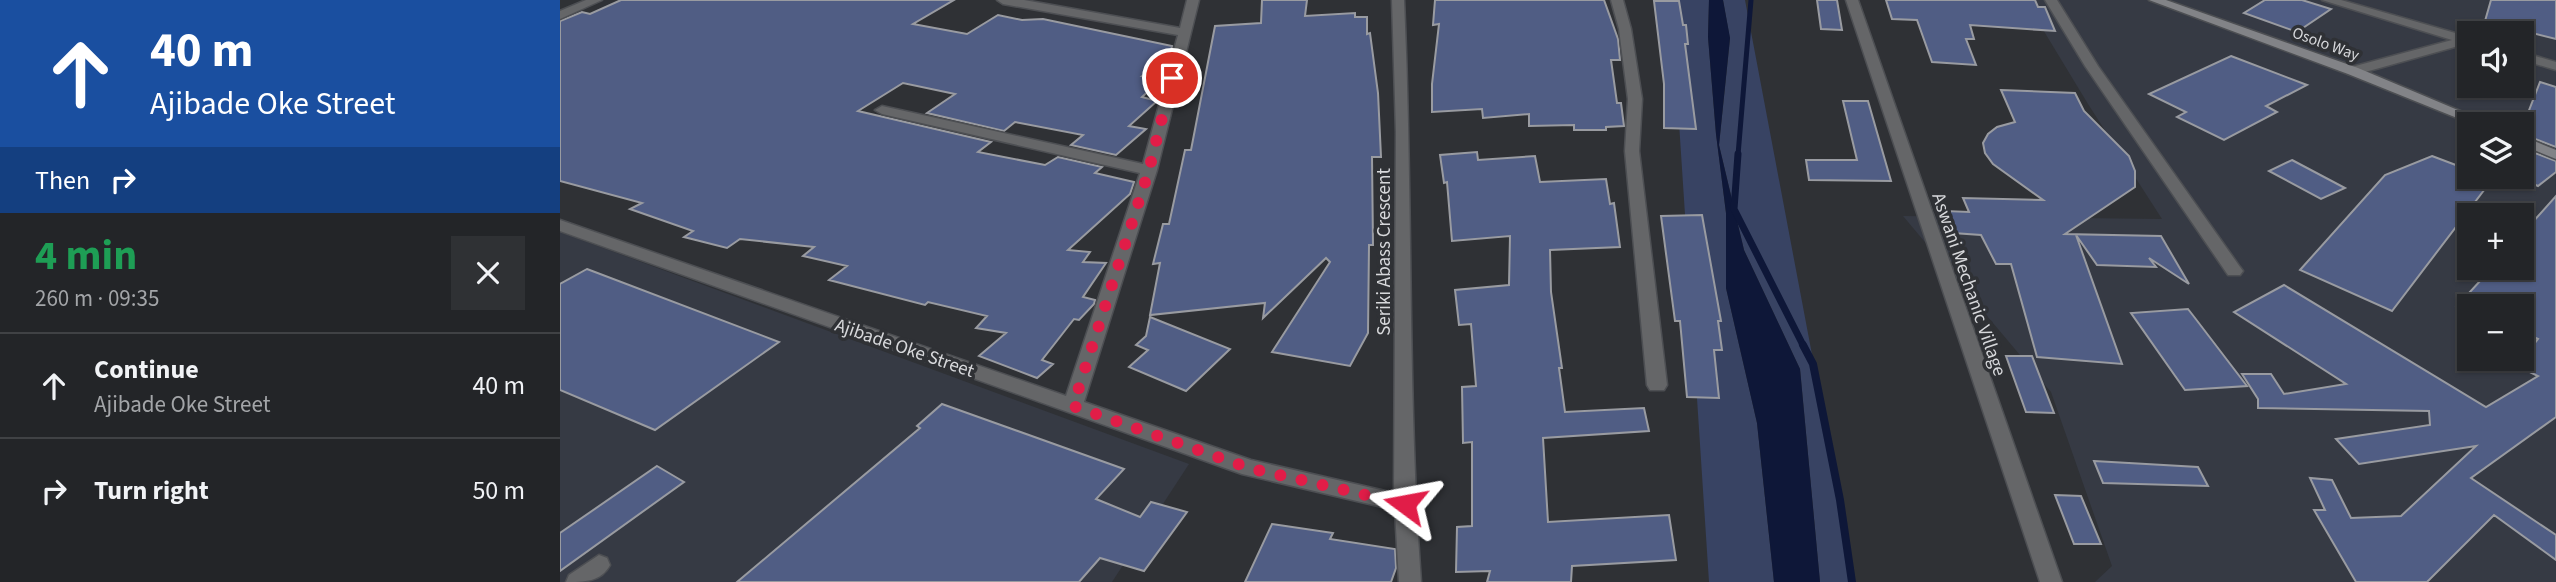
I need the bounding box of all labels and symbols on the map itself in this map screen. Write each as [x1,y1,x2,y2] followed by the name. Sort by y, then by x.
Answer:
[2289,22,2363,66] street label: Osolo Way
[1142,48,1202,108] pin
[1371,168,1398,336] street label: Seriki Abass Crescent
[1924,189,2013,380] street label: Aswani Mechanic Village
[831,312,978,385] street label: Ajibade Oke Street
[1368,467,1442,541] position arrow

